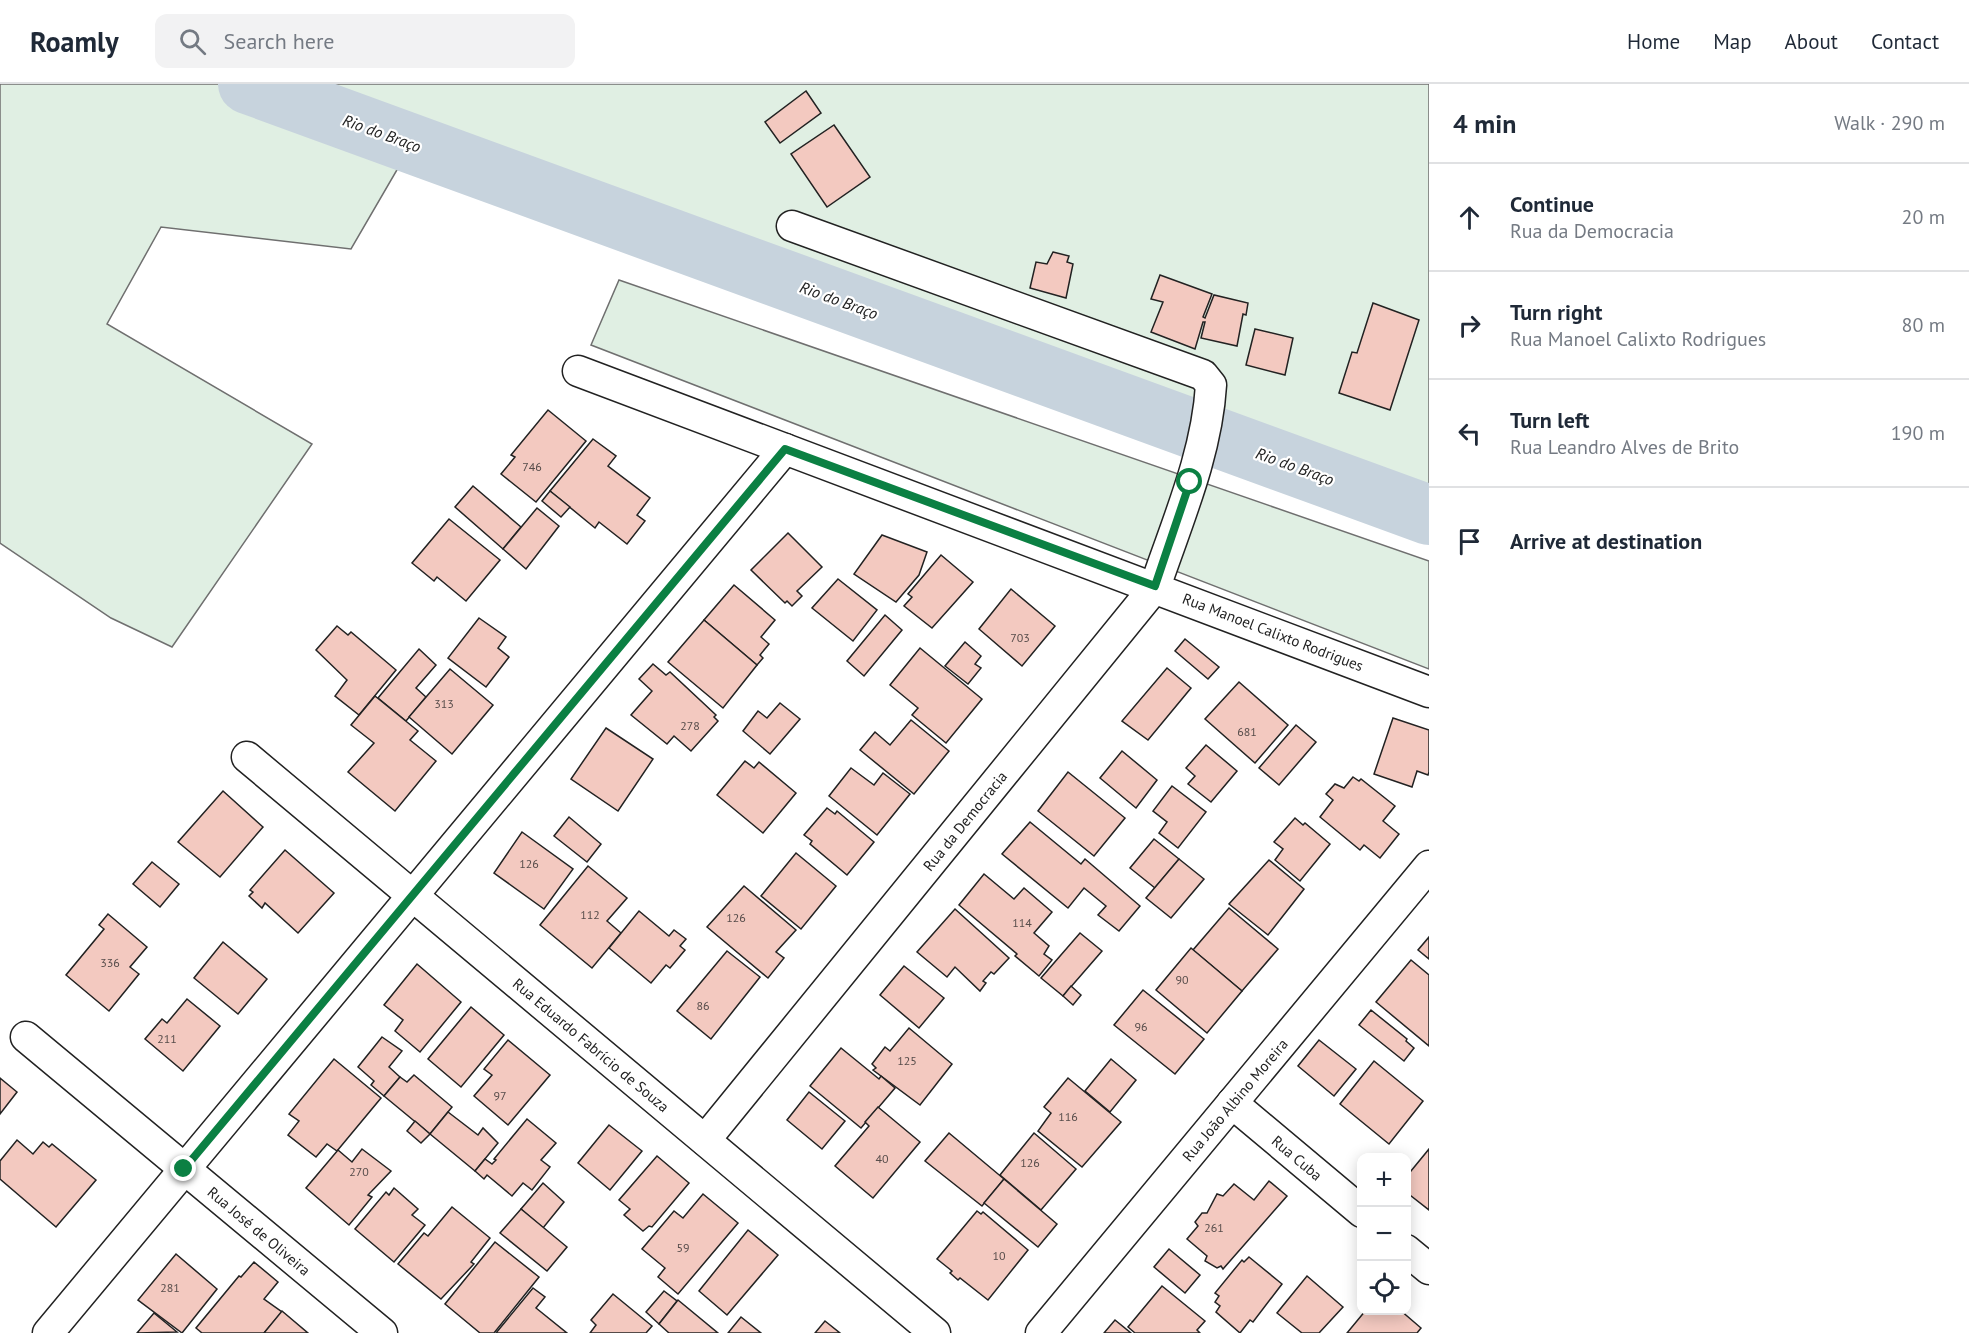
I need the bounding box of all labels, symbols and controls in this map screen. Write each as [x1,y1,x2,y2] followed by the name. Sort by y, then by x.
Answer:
[155,14,575,68] search box
[30,23,119,60] text: Roamly
[176,25,209,58] icon: search
[224,27,335,55] text: Search here
[1627,28,1680,55] text: Home
[1713,28,1752,55] text: Map
[1785,28,1838,55] text: About
[1871,28,1939,55] text: Contact
[1453,107,1516,140] text: 4 min
[340,110,424,156] water label: Rio do Braço
[1834,110,1945,136] text: Walk · 290 m
[1510,190,1594,218] text: Continue
[1453,201,1486,234] icon: ahead
[1902,204,1945,230] text: 20 m
[1510,218,1674,244] text: Rua da Democracia
[797,277,881,323] water label: Rio do Braço
[1510,298,1602,326] text: Turn right
[1453,309,1486,342] icon: right
[1902,312,1945,338] text: 80 m
[1510,326,1766,352] text: Rua Manoel Calixto Rodrigues
[1510,406,1590,434] text: Turn left
[1453,417,1486,450] icon: left
[1891,420,1945,446] text: 190 m
[1510,434,1739,460] text: Rua Leandro Alves de Brito
[1253,443,1337,489] water label: Rio do Braço
[522,459,542,474] house number: 746
[1176,468,1202,494] route start
[1453,525,1486,558] icon: arrive
[1510,527,1702,555] text: Arrive at destination
[1180,589,1366,675] street label: Rua Manoel Calixto Rodrigues
[1010,630,1030,645] house number: 703
[434,696,454,711] house number: 313
[680,718,700,733] house number: 278
[1237,724,1257,739] house number: 681
[919,767,1011,875] street label: Rua da Democracia
[519,856,539,871] house number: 126
[580,907,600,922] house number: 112
[726,910,746,925] house number: 126
[1012,915,1032,930] house number: 114
[100,955,120,970] house number: 336
[1175,972,1189,987] house number: 90
[509,974,673,1116] street label: Rua Eduardo Fabrício de Souza
[696,998,710,1013] house number: 86
[1134,1019,1148,1034] house number: 96
[157,1031,177,1046] house number: 211
[1178,1035,1292,1165] street label: Rua João Albino Moreira
[897,1053,917,1068] house number: 125
[493,1088,507,1103] house number: 97
[1058,1109,1078,1124] house number: 116
[1268,1131,1326,1185] street label: Rua Cuba
[875,1151,889,1166] house number: 40
[1357,1153,1411,1315] map controls
[1357,1153,1411,1207] button: +
[170,1155,196,1181] route end
[1020,1155,1040,1170] house number: 126
[349,1164,369,1179] house number: 270
[204,1182,314,1280] street label: Rua José de Oliveira
[1357,1207,1411,1261] button: −
[1204,1220,1224,1235] house number: 261
[676,1240,690,1255] house number: 59
[992,1248,1006,1263] house number: 10
[1357,1261,1411,1315] button: locate
[160,1280,180,1295] house number: 281

